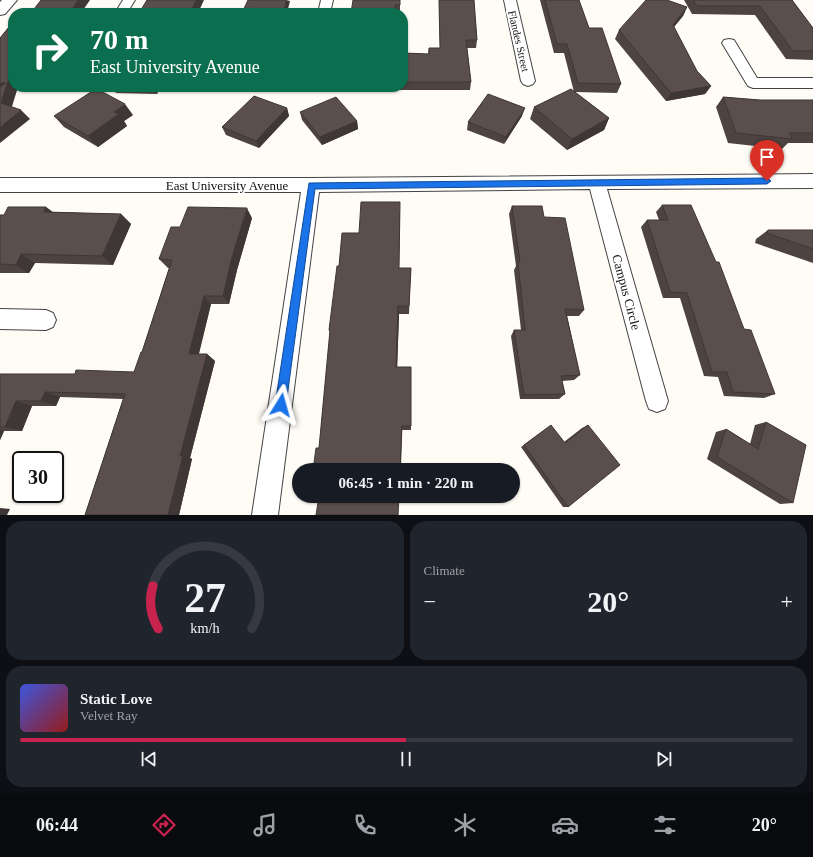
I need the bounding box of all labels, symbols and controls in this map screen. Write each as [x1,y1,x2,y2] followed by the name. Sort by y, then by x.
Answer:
[506,9,532,73] street label: Flandes Street
[24,24,76,76] icon: right
[90,24,148,55] text: 70 m
[90,57,260,77] text: East University Avenue
[750,140,784,181] pin
[756,146,778,168] icon: arrive
[166,178,288,193] street label: East University Avenue
[609,253,644,332] street label: Campus Circle
[260,384,302,426] position arrow
[12,451,64,503] speed limit sign: 30
[339,475,474,491] text: 06:45 · 1 min · 220 m
[424,563,465,578] text: Climate
[184,574,226,620] text: 27
[587,585,629,618] text: 20°
[424,589,436,614] text: −
[781,589,793,614] text: +
[190,619,219,635] text: km/h
[80,691,152,707] text: Static Love
[80,708,137,723] text: Velvet Ray
[138,748,160,770] icon: previous
[395,748,417,770] icon: pause
[653,748,675,770] icon: next
[150,811,178,839] icon: directions
[251,811,279,839] icon: music
[351,811,379,839] icon: phone
[451,811,479,839] icon: climate
[551,811,579,839] icon: car
[651,811,679,839] icon: filters
[36,815,78,835] text: 06:44
[752,815,777,835] text: 20°

